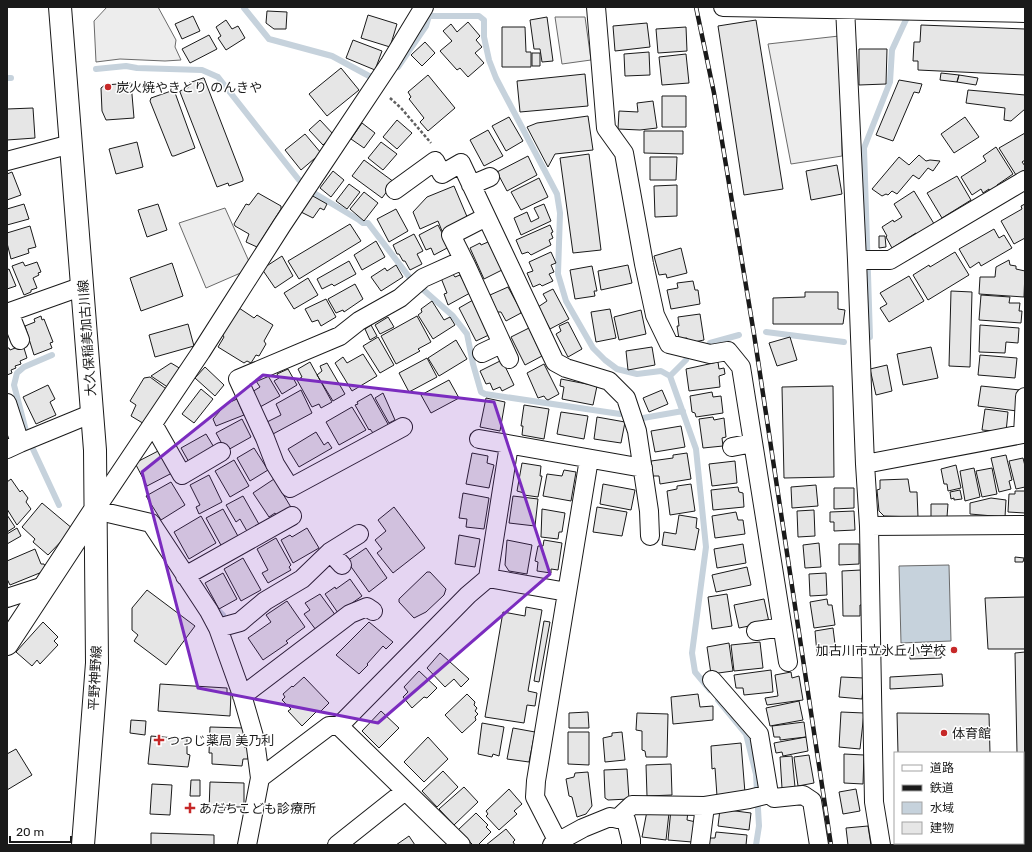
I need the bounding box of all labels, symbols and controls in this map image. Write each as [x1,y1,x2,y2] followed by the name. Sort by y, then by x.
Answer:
[116,80,262,95] place label: 炭火焼やきとり のんきや
[103,82,113,92] marker: 炭火焼やきとり のんきや
[75,279,99,397] street label: 大久保稲美加古川線
[816,643,946,658] place label: 加古川市立氷丘小学校
[86,645,104,711] street label: 平野神野線
[949,645,959,655] marker: 加古川市立氷丘小学校
[952,726,991,741] place label: 体育館
[939,728,949,738] marker: 体育館
[167,733,274,748] place label: つつじ薬局 美乃利
[154,735,164,745] marker: つつじ薬局 美乃利
[894,752,1024,844] legend
[930,761,954,775] text: 道路
[930,781,954,795] text: 鉄道
[199,801,316,816] place label: あだちこども診療所
[930,801,954,815] text: 水域
[184,802,196,814] marker: あだちこども診療所
[10,818,71,844] scale bar
[930,821,954,835] text: 建物
[16,825,44,839] text: 20 m

